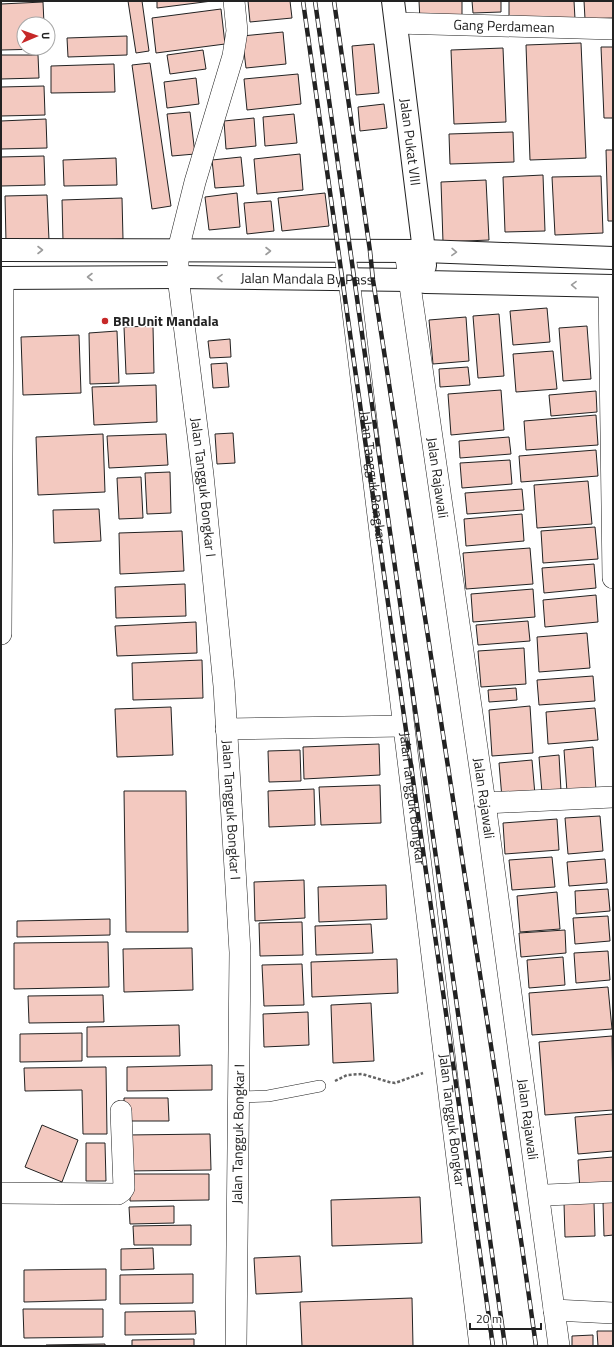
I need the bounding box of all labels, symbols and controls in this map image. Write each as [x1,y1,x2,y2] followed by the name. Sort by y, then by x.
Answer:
[453,14,555,37] street label: Gang Perdamean
[16,16,56,56] north arrow
[38,32,54,40] text: U
[395,97,427,187] street label: Jalan Pukat VIII
[37,246,43,254] one-way arrow
[265,247,271,255] one-way arrow
[451,248,457,257] one-way arrow
[240,267,373,290] street label: Jalan Mandala By Pass
[87,273,93,281] one-way arrow
[217,273,223,282] one-way arrow
[571,281,577,290] one-way arrow
[113,310,219,331] place label: BRI Unit Mandala
[100,316,110,326] marker: BRI Unit Mandala
[355,409,392,545] street label: Jalan Tangguk Bongkar
[186,416,222,558] street label: Jalan Tangguk Bongkar I
[422,436,455,519] street label: Jalan Rajawali
[395,731,432,866] street label: Jalan Tangguk Bongkar
[217,739,247,881] street label: Jalan Tangguk Bongkar I
[469,756,501,840] street label: Jalan Rajawali
[434,1053,471,1188] street label: Jalan Tangguk Bongkar
[226,1064,249,1204] street label: Jalan Tangguk Bongkar I
[513,1077,545,1161] street label: Jalan Rajawali
[470,1305,541,1331] scale bar
[476,1309,502,1328] text: 20 m

